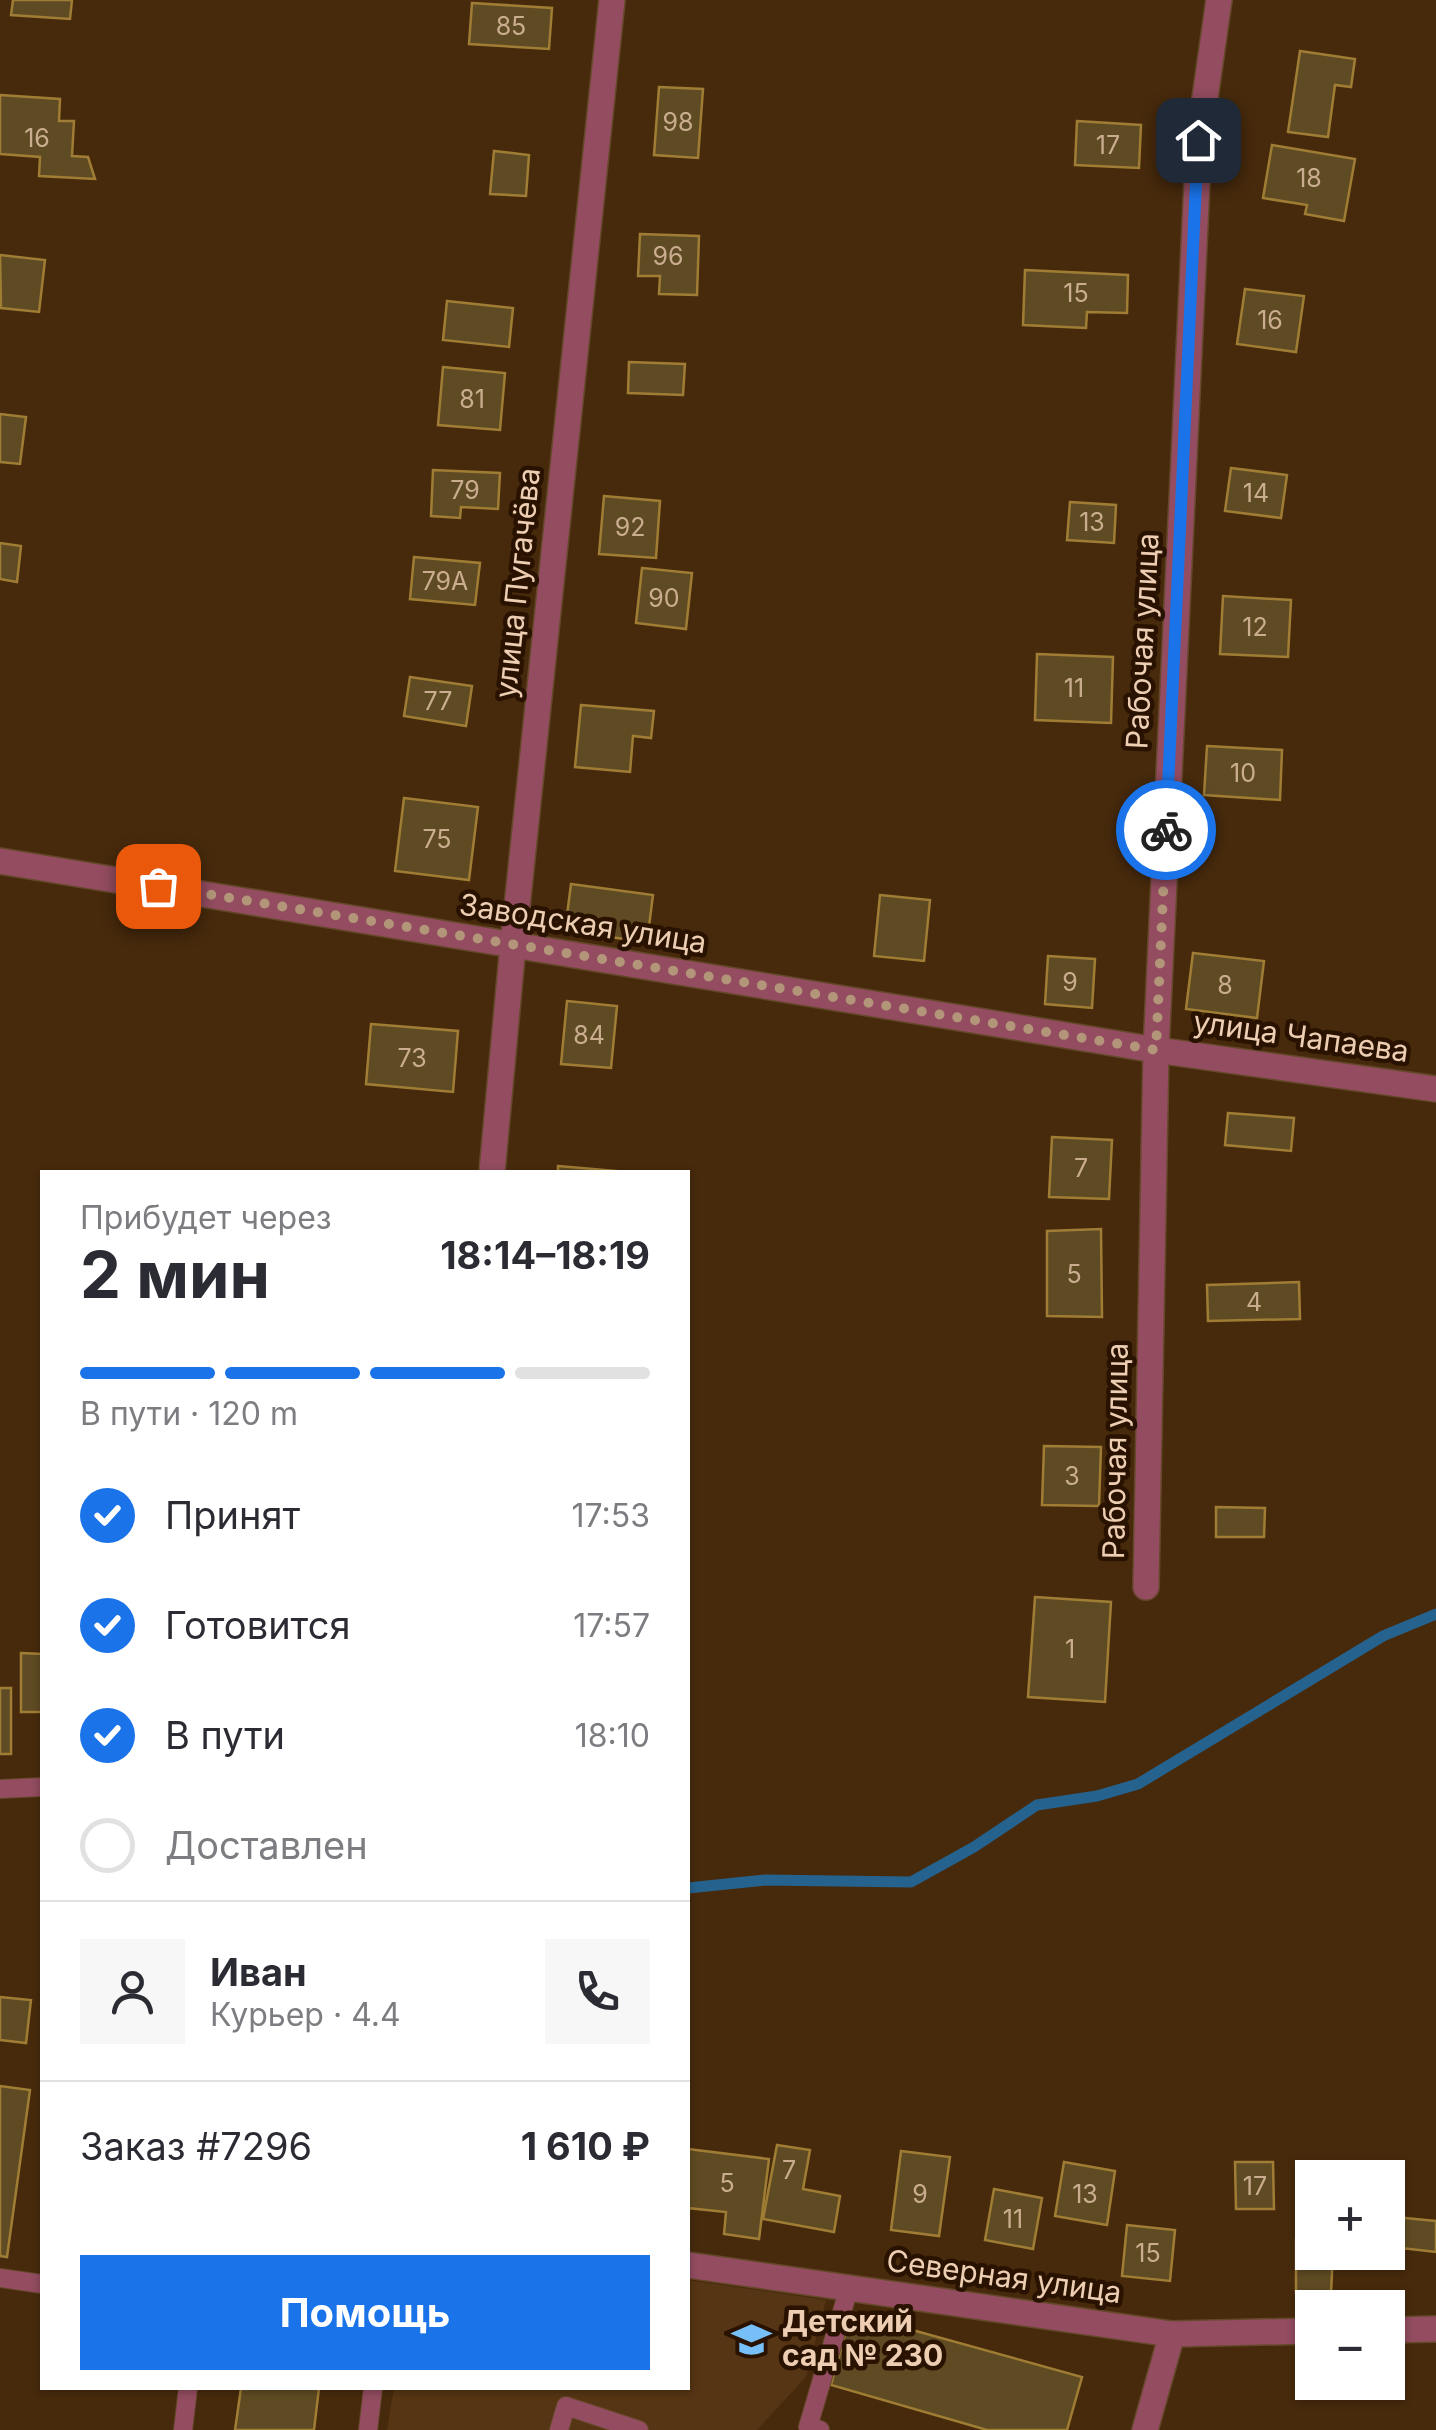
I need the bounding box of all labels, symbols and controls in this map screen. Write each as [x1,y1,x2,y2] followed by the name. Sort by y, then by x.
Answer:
[496,11,526,41] house number: 85
[1156,98,1241,183] pin
[663,107,693,137] house number: 98
[1171,113,1226,168] icon: home
[24,123,50,153] house number: 16
[1096,130,1120,160] house number: 17
[1296,163,1322,193] house number: 18
[652,241,684,271] house number: 96
[1063,278,1089,308] house number: 15
[1257,305,1283,335] house number: 16
[459,384,485,414] house number: 81
[487,466,547,700] street label: улица Пугачёва
[450,475,480,505] house number: 79
[1243,478,1269,508] house number: 14
[1079,507,1105,537] house number: 13
[615,512,645,542] house number: 92
[1118,532,1166,750] street label: Рабочая улица
[422,566,468,596] house number: 79А
[648,583,680,613] house number: 90
[1242,612,1268,642] house number: 12
[1064,673,1084,703] house number: 11
[424,686,452,716] house number: 77
[1230,758,1256,788] house number: 10
[1116,780,1216,880] courier
[1139,803,1194,858] icon: bike
[422,824,452,854] house number: 75
[116,844,201,929] pin
[131,859,186,914] icon: bag
[457,886,709,960] street label: Заводская улица
[1062,967,1078,997] house number: 9
[1217,970,1233,1000] house number: 8
[1191,1003,1411,1069] street label: улица Чапаева
[573,1020,605,1050] house number: 84
[397,1043,427,1073] house number: 73
[1074,1153,1088,1183] house number: 7
[80,1198,332,1237] text: Прибудет через
[440,1232,650,1278] text: 18:14–18:19
[80,1235,270,1314] text: 2 мин
[1066,1259,1082,1289] house number: 5
[1246,1287,1262,1317] house number: 4
[1095,1342,1135,1560] street label: Рабочая улица
[80,1394,298,1433] text: В пути · 120 m
[1064,1461,1080,1491] house number: 3
[80,1488,135,1543] icon: check
[165,1492,300,1538] text: Принят
[572,1496,650,1535] text: 17:53
[80,1598,135,1653] icon: check
[165,1602,350,1648] text: Готовится
[573,1606,650,1645] text: 17:57
[1065,1634,1075,1664] house number: 1
[80,1708,135,1763] icon: check
[165,1712,285,1758] text: В пути
[575,1716,650,1755] text: 18:10
[165,1822,368,1868] text: Доставлен
[80,1939,185,2044] button: person
[545,1939,650,2044] button: phone
[210,1949,307,1995] text: Иван
[210,1995,401,2034] text: Курьер · 4.4
[80,2123,312,2169] text: Заказ #7296
[521,2123,650,2169] text: 1 610 ₽
[782,2155,796,2185] house number: 7
[1295,2160,1405,2400] map controls
[1295,2160,1405,2270] button: +
[719,2168,735,2198] house number: 5
[1243,2171,1267,2201] house number: 17
[912,2179,928,2209] house number: 9
[1072,2179,1098,2209] house number: 13
[1003,2204,1023,2234] house number: 11
[1135,2238,1161,2268] house number: 15
[884,2242,1124,2310] street label: Северная улица
[80,2255,650,2370] button: Помощь
[1295,2290,1405,2400] button: −
[782,2303,943,2373] place label: Детский сад № 230
[731,2318,773,2360] school or university icon: Детский сад № 230

